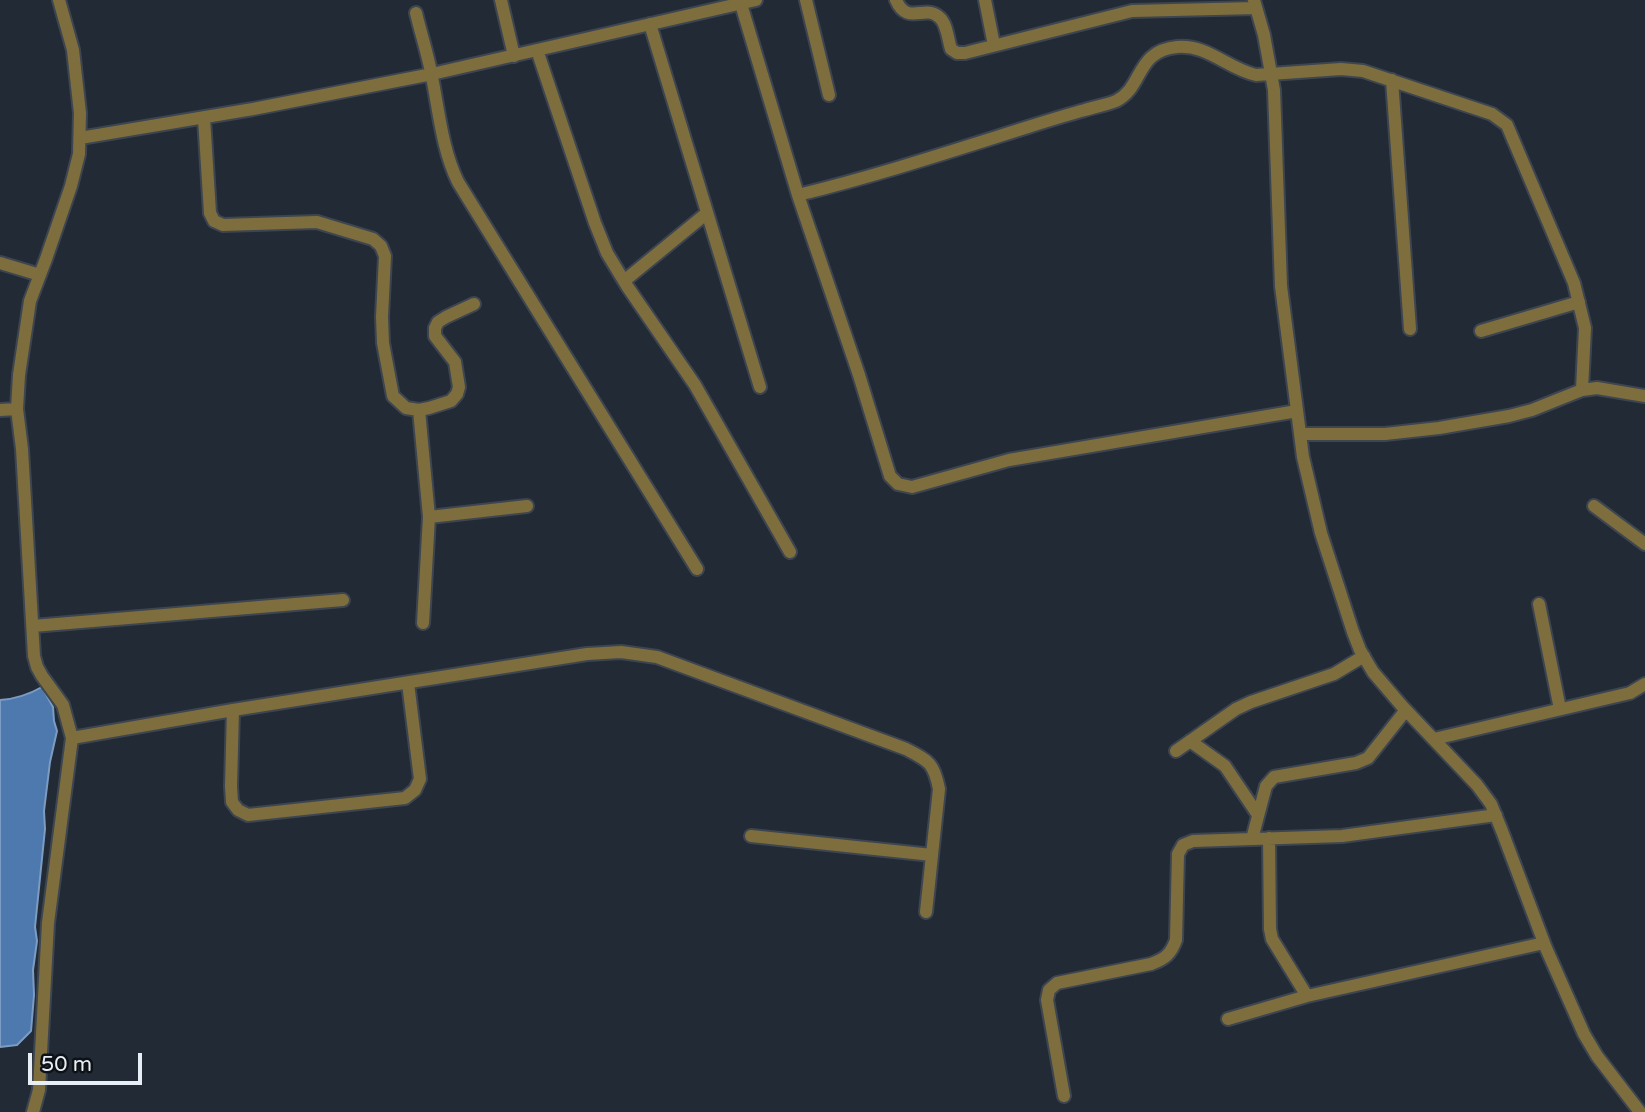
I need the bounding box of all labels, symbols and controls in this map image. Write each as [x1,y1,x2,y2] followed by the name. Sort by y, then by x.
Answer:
[32,1038,145,1082] scale bar
[41,1052,92,1077] text: 50 m

